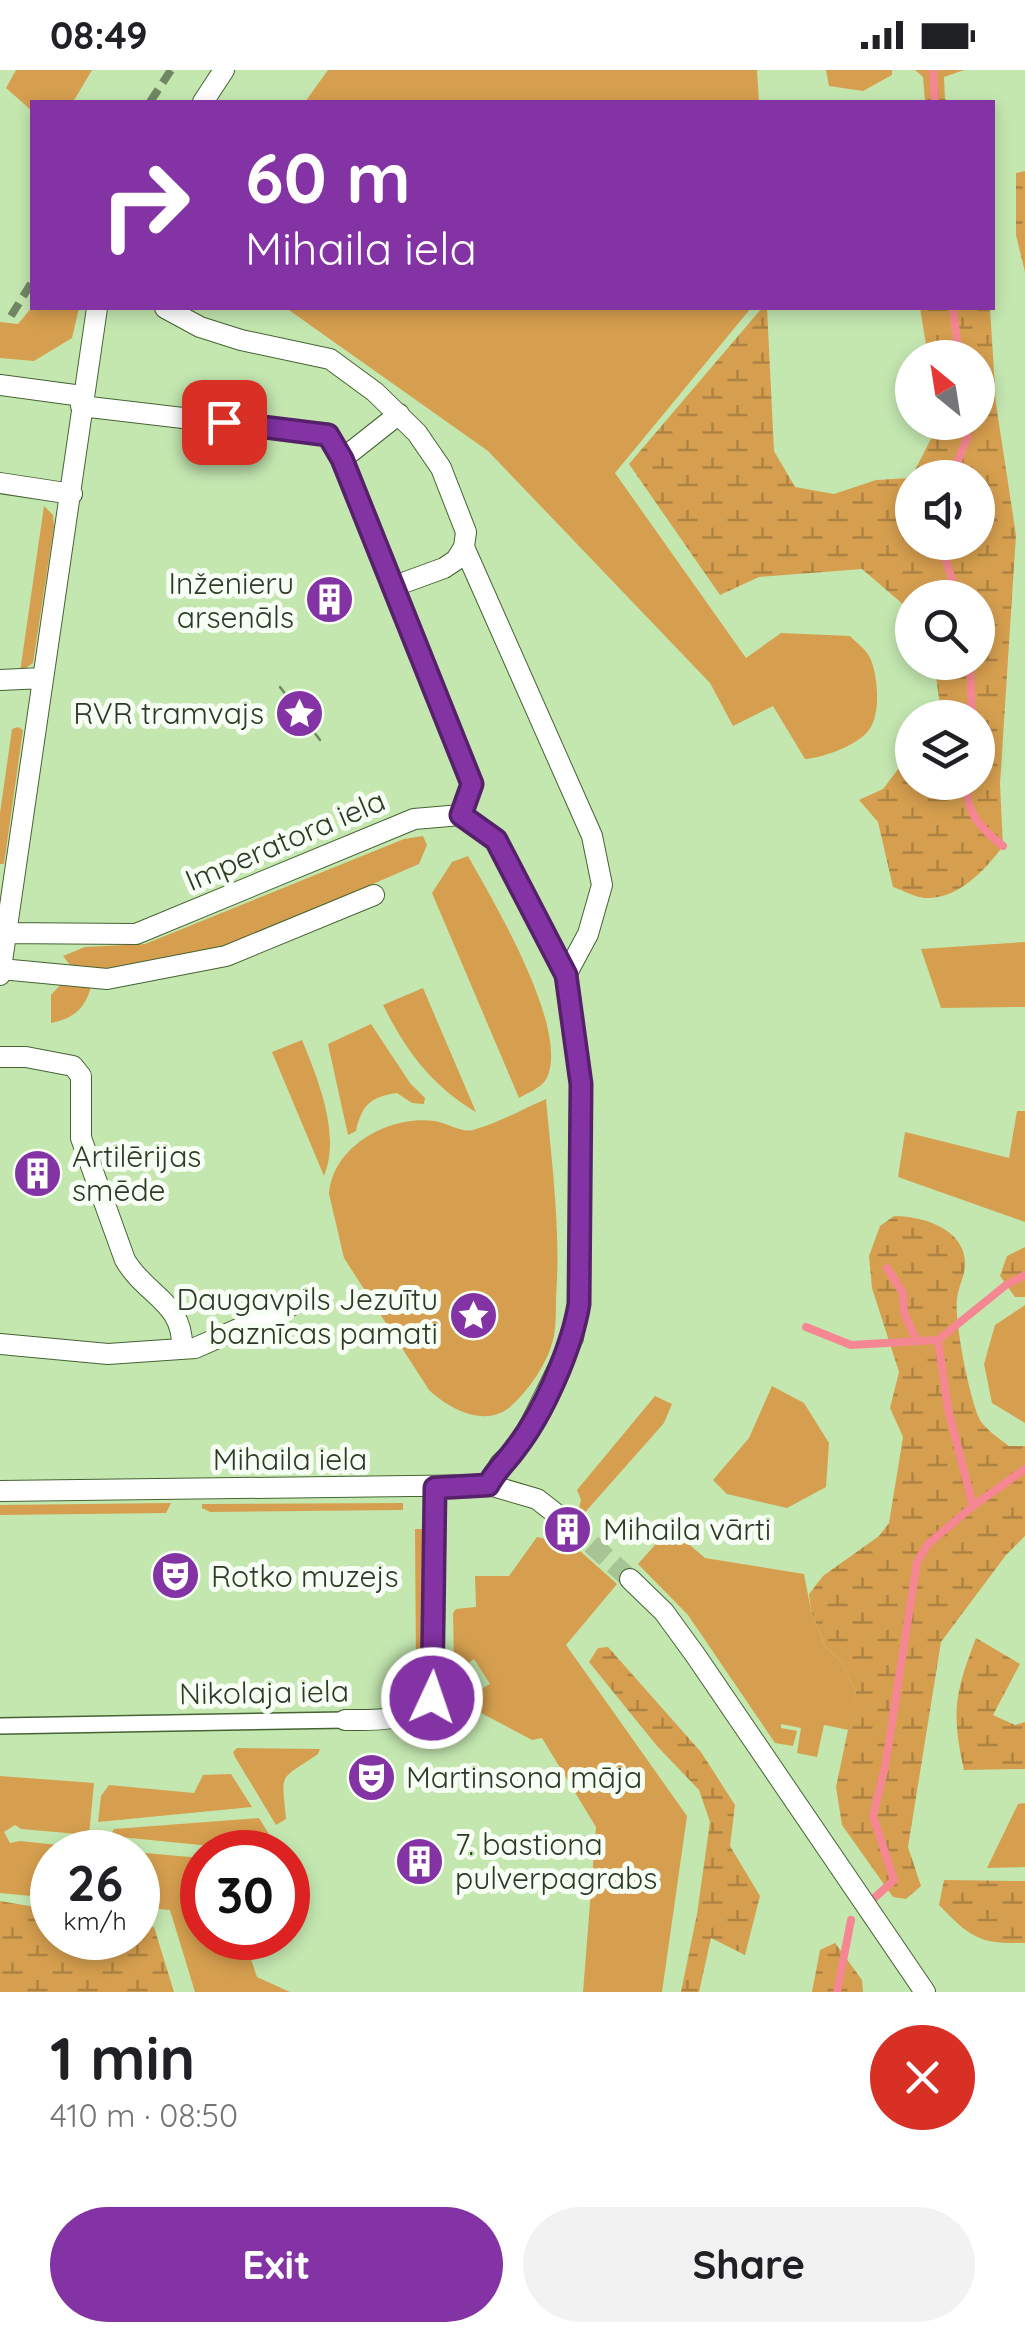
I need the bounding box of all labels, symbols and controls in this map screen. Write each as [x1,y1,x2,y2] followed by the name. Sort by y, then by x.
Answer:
[50,11,148,59] text: 08:49
[245,133,411,221] text: 60 m
[80,140,210,270] icon: right
[245,220,477,276] text: Mihaila iela
[895,340,995,440] north arrow
[895,340,995,800] map controls
[182,380,267,465] pin
[197,395,252,450] icon: arrive
[895,460,995,560] button: sound
[169,564,294,636] place label: Inženieru arsenāls
[303,574,355,626] building icon: Inženieru arsenāls
[895,580,995,680] button: search
[273,687,325,739] place icon: RVR tramvajs
[73,694,264,732] place label: RVR tramvajs
[895,700,995,800] button: layers
[179,781,391,899] street label: Imperatora iela
[72,1137,201,1209] place label: Artilērijas smēde
[11,1147,63,1199] building icon: Artilērijas smēde
[177,1280,438,1352] place label: Daugavpils Jezuītu baznīcas pamati
[447,1290,499,1342] place icon: Daugavpils Jezuītu baznīcas pamati
[213,1440,367,1478] street label: Mihaila iela
[542,1503,594,1555] building icon: Mihaila vārti
[603,1510,771,1548] place label: Mihaila vārti
[150,1550,202,1602] theatre icon: Rotko muzejs
[211,1557,399,1595] place label: Rotko muzejs
[380,1646,484,1750] position arrow
[179,1672,349,1712] street label: Nikolaja iela
[345,1751,397,1803] theatre icon: Martinsona māja
[406,1758,642,1796] place label: Martinsona māja
[455,1825,657,1897] place label: 7. bastiona pulverpagrabs
[180,1830,310,1960] speed limit sign: 30
[394,1835,446,1887] building icon: 7. bastiona pulverpagrabs
[67,1851,123,1914] text: 26
[63,1905,127,1936] text: km/h
[50,2020,195,2095] text: 1 min
[870,2025,975,2130] button: close
[50,2095,238,2135] text: 410 m · 08:50
[50,2207,503,2322] button: Exit
[523,2207,975,2322] button: Share

